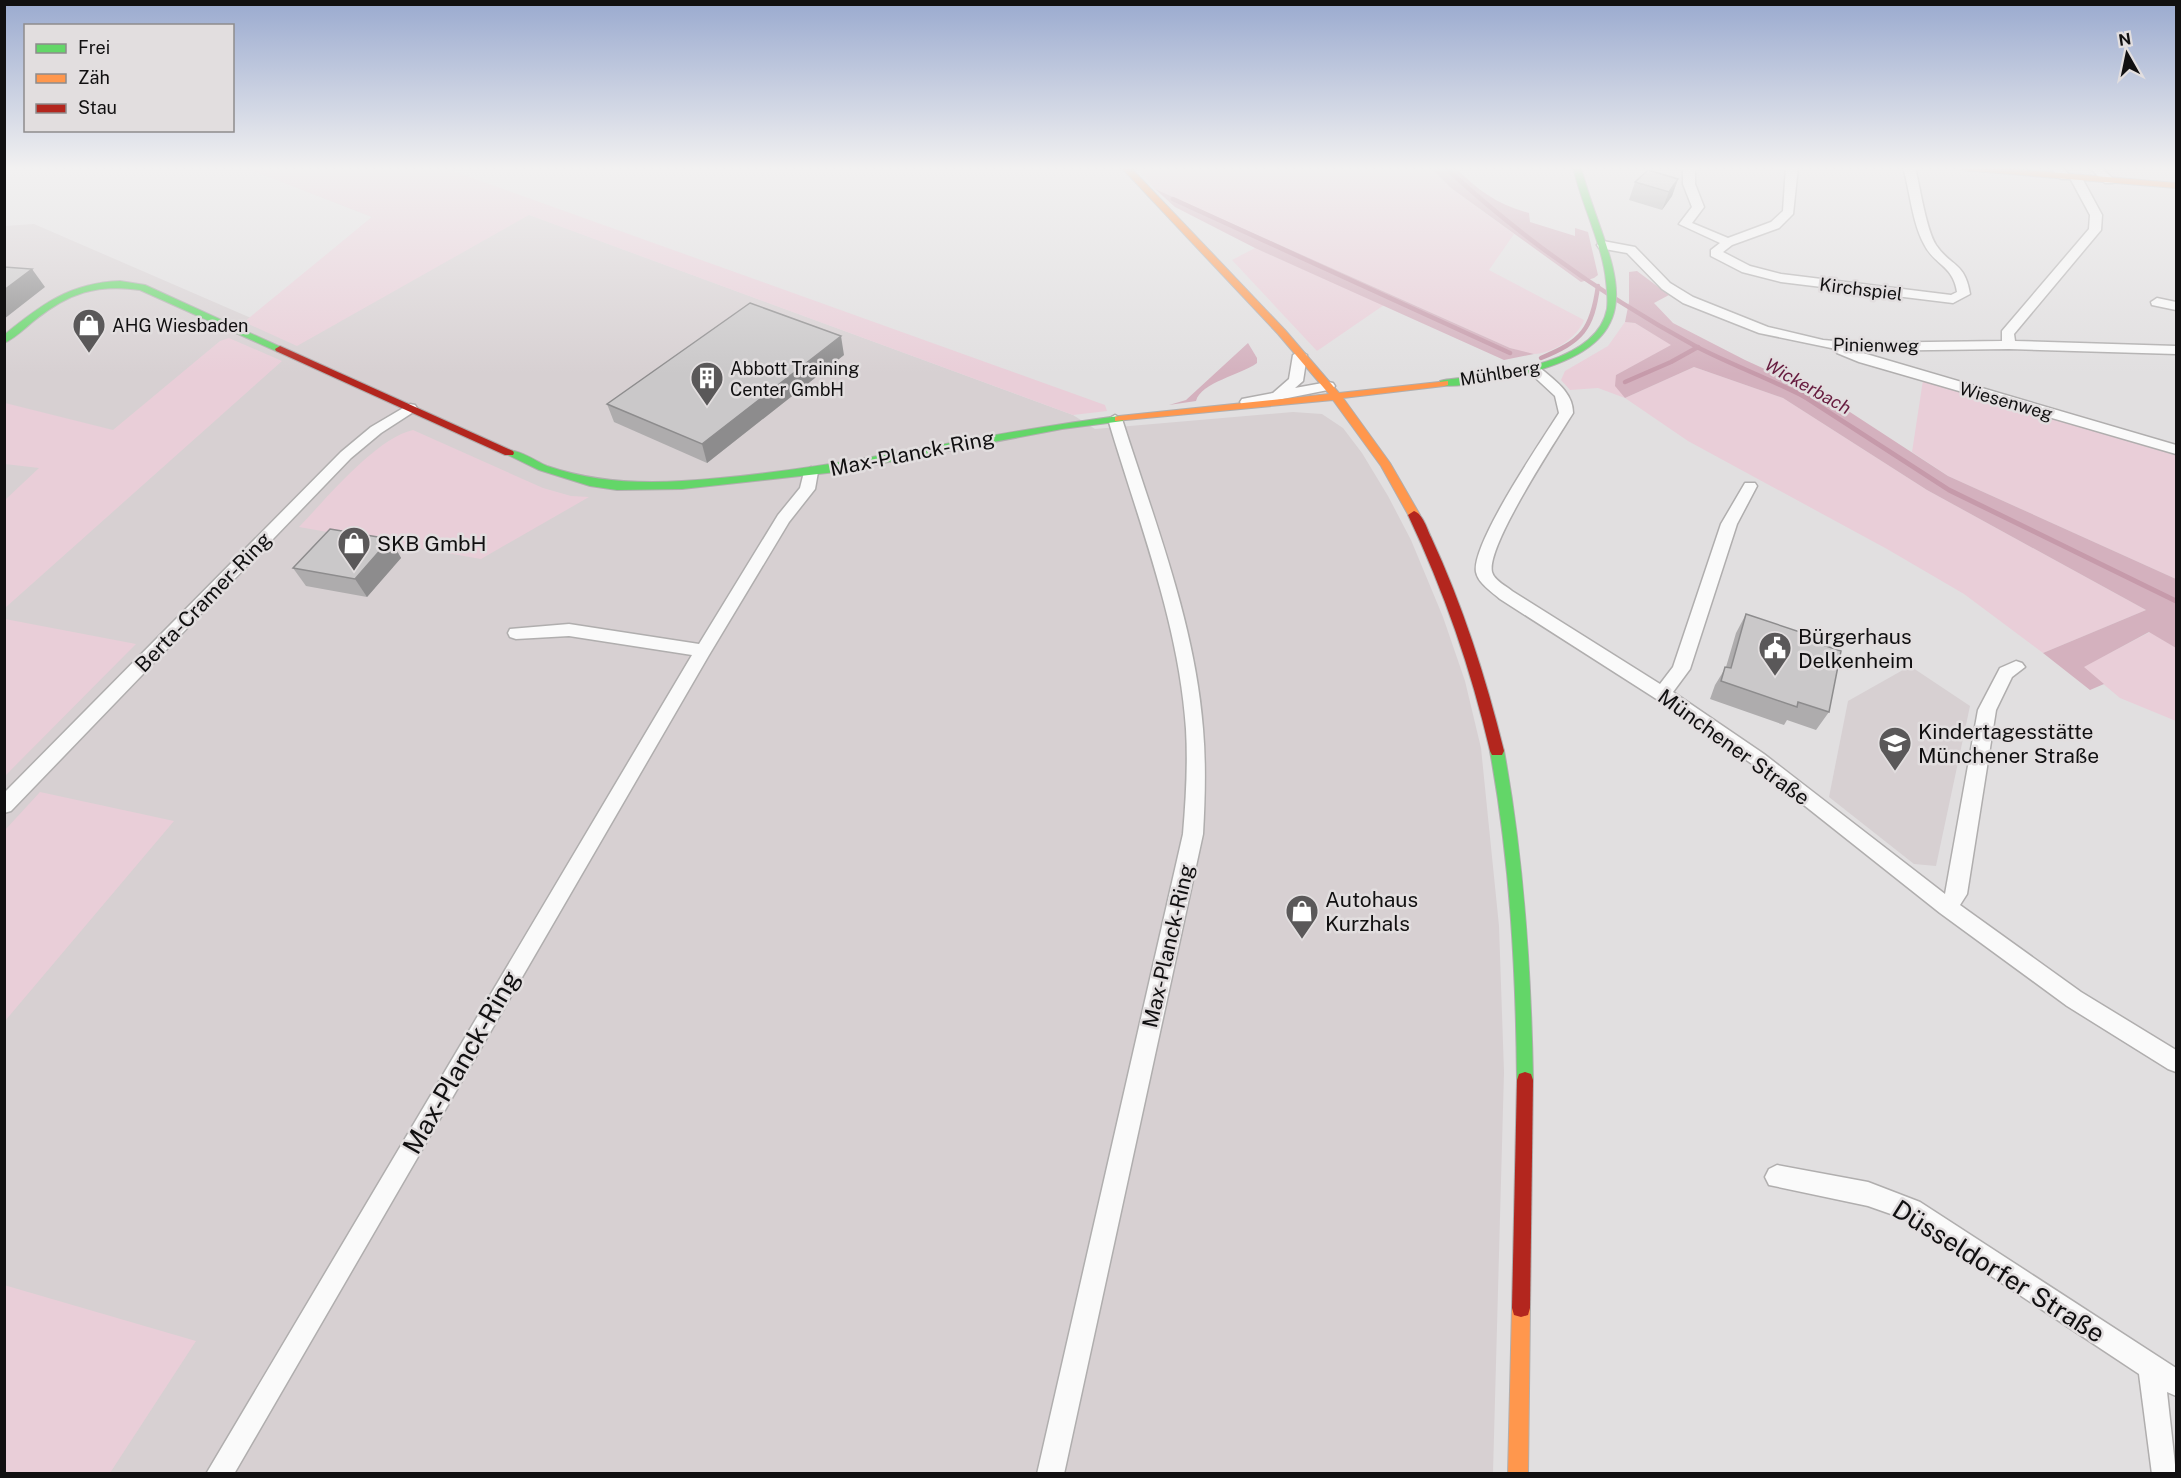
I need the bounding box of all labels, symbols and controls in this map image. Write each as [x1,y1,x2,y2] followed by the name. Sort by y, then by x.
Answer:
[24,24,234,132] legend
[2097,24,2157,84] north arrow
[2117,29,2132,50] text: N
[78,37,110,58] text: Frei
[78,67,110,88] text: Zäh
[78,97,117,118] text: Stau
[1818,273,1904,305] street label: Kirchspiel
[71,307,107,354] shop icon: AHG Wiesbaden
[112,315,248,336] place label: AHG Wiesbaden
[1833,334,1919,356] street label: Pinienweg
[1761,354,1855,418] water label: Wickerbach
[1458,356,1542,390] street label: Mühlberg
[730,358,859,400] place label: Abbott Training Center GmbH
[689,360,725,407] building icon: Abbott Training Center GmbH
[1957,378,2055,424] street label: Wiesenweg
[828,425,996,481] street label: Max-Planck-Ring
[336,525,372,572] shop icon: SKB GmbH
[130,527,276,677] street label: Berta-Cramer-Ring
[377,531,487,556] place label: SKB GmbH
[1798,624,1914,673] place label: Bürgerhaus Delkenheim
[1757,630,1793,677] public building icon: Bürgerhaus Delkenheim
[1653,684,1815,810] street label: Münchener Straße
[1918,719,2099,768] place label: Kindertagesstätte Münchener Straße
[1877,725,1913,772] school or university icon: Kindertagesstätte Münchener Straße
[1137,862,1199,1030] street label: Max-Planck-Ring
[1325,887,1418,936] place label: Autohaus Kurzhals
[1284,893,1320,940] shop icon: Autohaus Kurzhals
[396,965,526,1159] street label: Max-Planck-Ring
[1887,1193,2111,1349] street label: Düsseldorfer Straße

